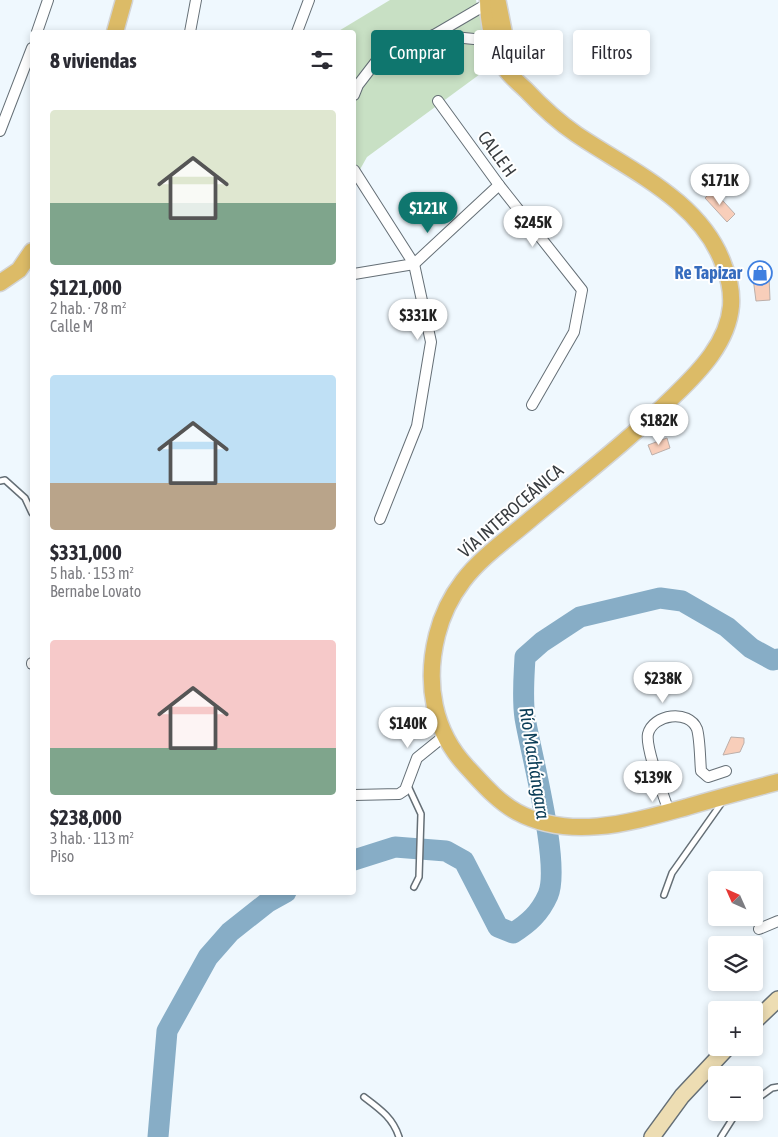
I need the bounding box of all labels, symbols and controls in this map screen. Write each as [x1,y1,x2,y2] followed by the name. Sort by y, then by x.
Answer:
[371,30,464,75] chip: Comprar
[474,30,563,75] chip: Alquilar
[573,30,650,75] chip: Filtros
[308,46,336,74] icon: filters
[50,48,137,72] text: 8 viviendas
[474,127,521,181] street label: CALLE H
[148,143,238,233] icon: home
[685,164,755,206] pin: $171K
[701,171,739,189] text: $171K
[393,192,463,234] pin: $121K
[409,199,447,217] text: $121K
[498,206,568,248] pin: $245K
[514,213,552,231] text: $245K
[747,260,773,286] shop icon: Re Tapizar
[675,262,743,283] place label: Re Tapizar
[50,275,122,299] text: $121,000
[383,298,453,341] pin: $331K
[50,299,126,317] text: 2 hab. · 78 m²
[399,306,437,324] text: $331K
[50,317,93,335] text: Calle M
[624,404,694,446] pin: $182K
[148,408,238,498] icon: home
[640,411,678,429] text: $182K
[454,459,567,562] street label: VÍA INTEROCEÁNICA
[50,540,122,564] text: $331,000
[50,564,134,582] text: 5 hab. · 153 m²
[50,582,141,600] text: Bernabe Lovato
[628,662,698,704] pin: $238K
[644,669,682,687] text: $238K
[148,673,238,763] icon: home
[373,706,443,749] pin: $140K
[515,706,555,820] water label: Río Machángara
[389,714,427,732] text: $140K
[618,760,688,803] pin: $139K
[634,768,672,786] text: $139K
[50,805,122,829] text: $238,000
[50,829,134,847] text: 3 hab. · 113 m²
[50,847,74,865] text: Piso
[708,871,762,926] north arrow
[708,871,763,1121] map controls
[708,936,763,991] button: layers
[708,1001,763,1056] button: +
[708,1066,763,1121] button: −

